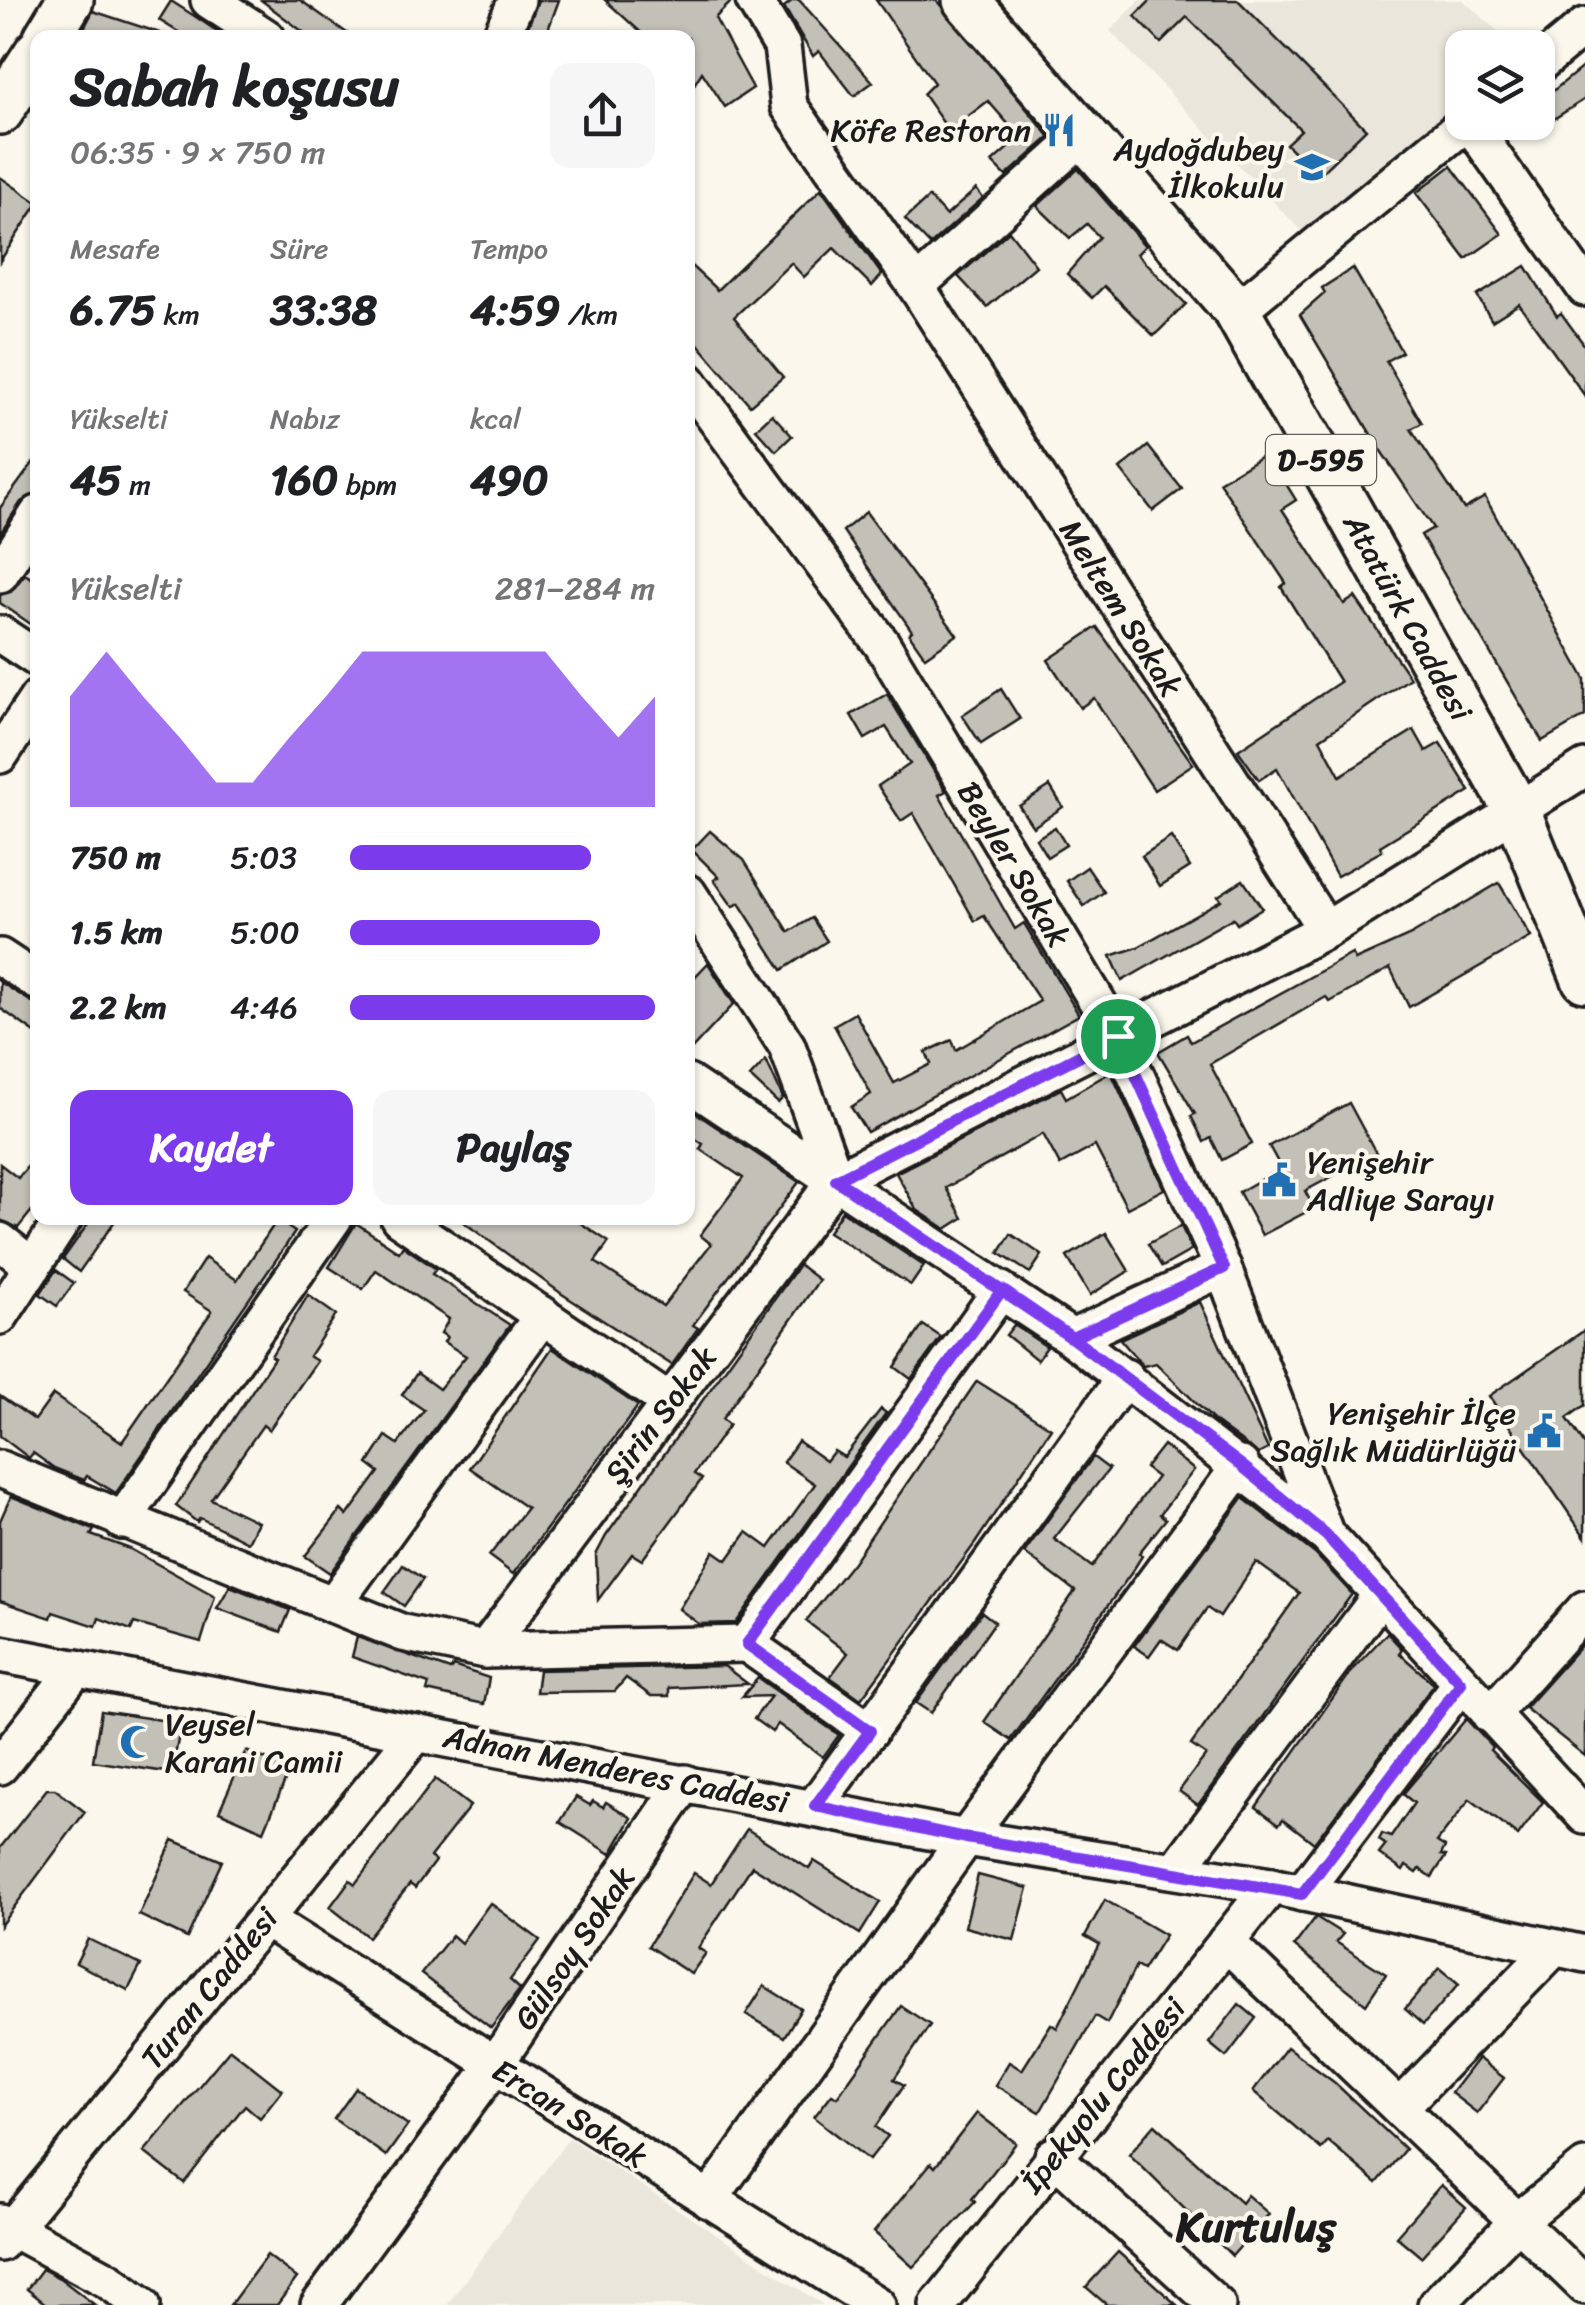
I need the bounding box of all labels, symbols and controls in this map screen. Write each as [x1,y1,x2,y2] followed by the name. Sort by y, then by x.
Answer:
[1445,30,1555,140] map controls
[1445,30,1555,140] button: layers
[70,38,399,135] text: Sabah koşusu
[550,63,655,168] button: share
[831,102,1031,159] place label: Köfe Restoran
[1040,111,1078,149] restaurant icon: Köfe Restoran
[1113,121,1284,215] place label: Aydoğdubey İlkokulu
[70,124,325,181] text: 06:35 · 9 × 750 m
[1293,148,1331,186] school or university icon: Aydoğdubey İlkokulu
[70,224,160,273] text: Mesafe
[270,224,328,273] text: Süre
[470,224,548,273] text: Tempo
[70,273,156,347] text: 6.75
[270,273,377,347] text: 33:38
[470,273,560,347] text: 4:59
[156,290,200,339] text: km
[560,290,618,339] text: /km
[70,394,168,443] text: Yükselti
[270,394,340,443] text: Nabız
[470,394,521,443] text: kcal
[1266,435,1376,485] road number: D-595
[70,443,122,517] text: 45
[270,443,338,517] text: 160
[470,443,549,517] text: 490
[122,460,151,509] text: m
[338,460,397,509] text: bpm
[1326,502,1489,733] street label: Atatürk Caddesi
[1043,508,1198,709] street label: Meltem Sokak
[70,560,182,617] text: Yükselti
[495,560,655,617] text: 281–284 m
[941,770,1086,959] street label: Beyler Sokak
[70,829,161,886] text: 750 m
[230,829,297,886] text: 5:03
[70,904,163,961] text: 1.5 km
[230,904,300,961] text: 5:00
[70,979,166,1036] text: 2.2 km
[230,979,298,1036] text: 4:46
[1076,994,1161,1079] pin
[1091,1009,1146,1064] icon: arrive
[70,1090,353,1205] button: Kaydet
[373,1090,655,1205] button: Paylaş
[1306,1134,1495,1228] place label: Yenişehir Adliye Sarayı
[1260,1161,1298,1199] public building icon: Yenişehir Adliye Sarayı
[589,1332,733,1497] street label: Şirin Sokak
[1270,1385,1517,1479] place label: Yenişehir İlçe Sağlık Müdürlüğü
[1525,1412,1563,1450] public building icon: Yenişehir İlçe Sağlık Müdürlüğü
[165,1696,344,1790] place label: Veysel Karani Camii
[438,1708,794,1831] street label: Adnan Menderes Caddesi
[118,1723,156,1761] mosque icon: Veysel Karani Camii
[498,1854,651,2042] street label: Gülsoy Sokak
[125,1893,294,2083] street label: Turan Caddesi
[1005,1983,1202,2207] street label: İpekyolu Caddesi
[480,2043,659,2184] street label: Ercan Sokak
[1175,2190,1338,2264] district label: Kurtuluş

